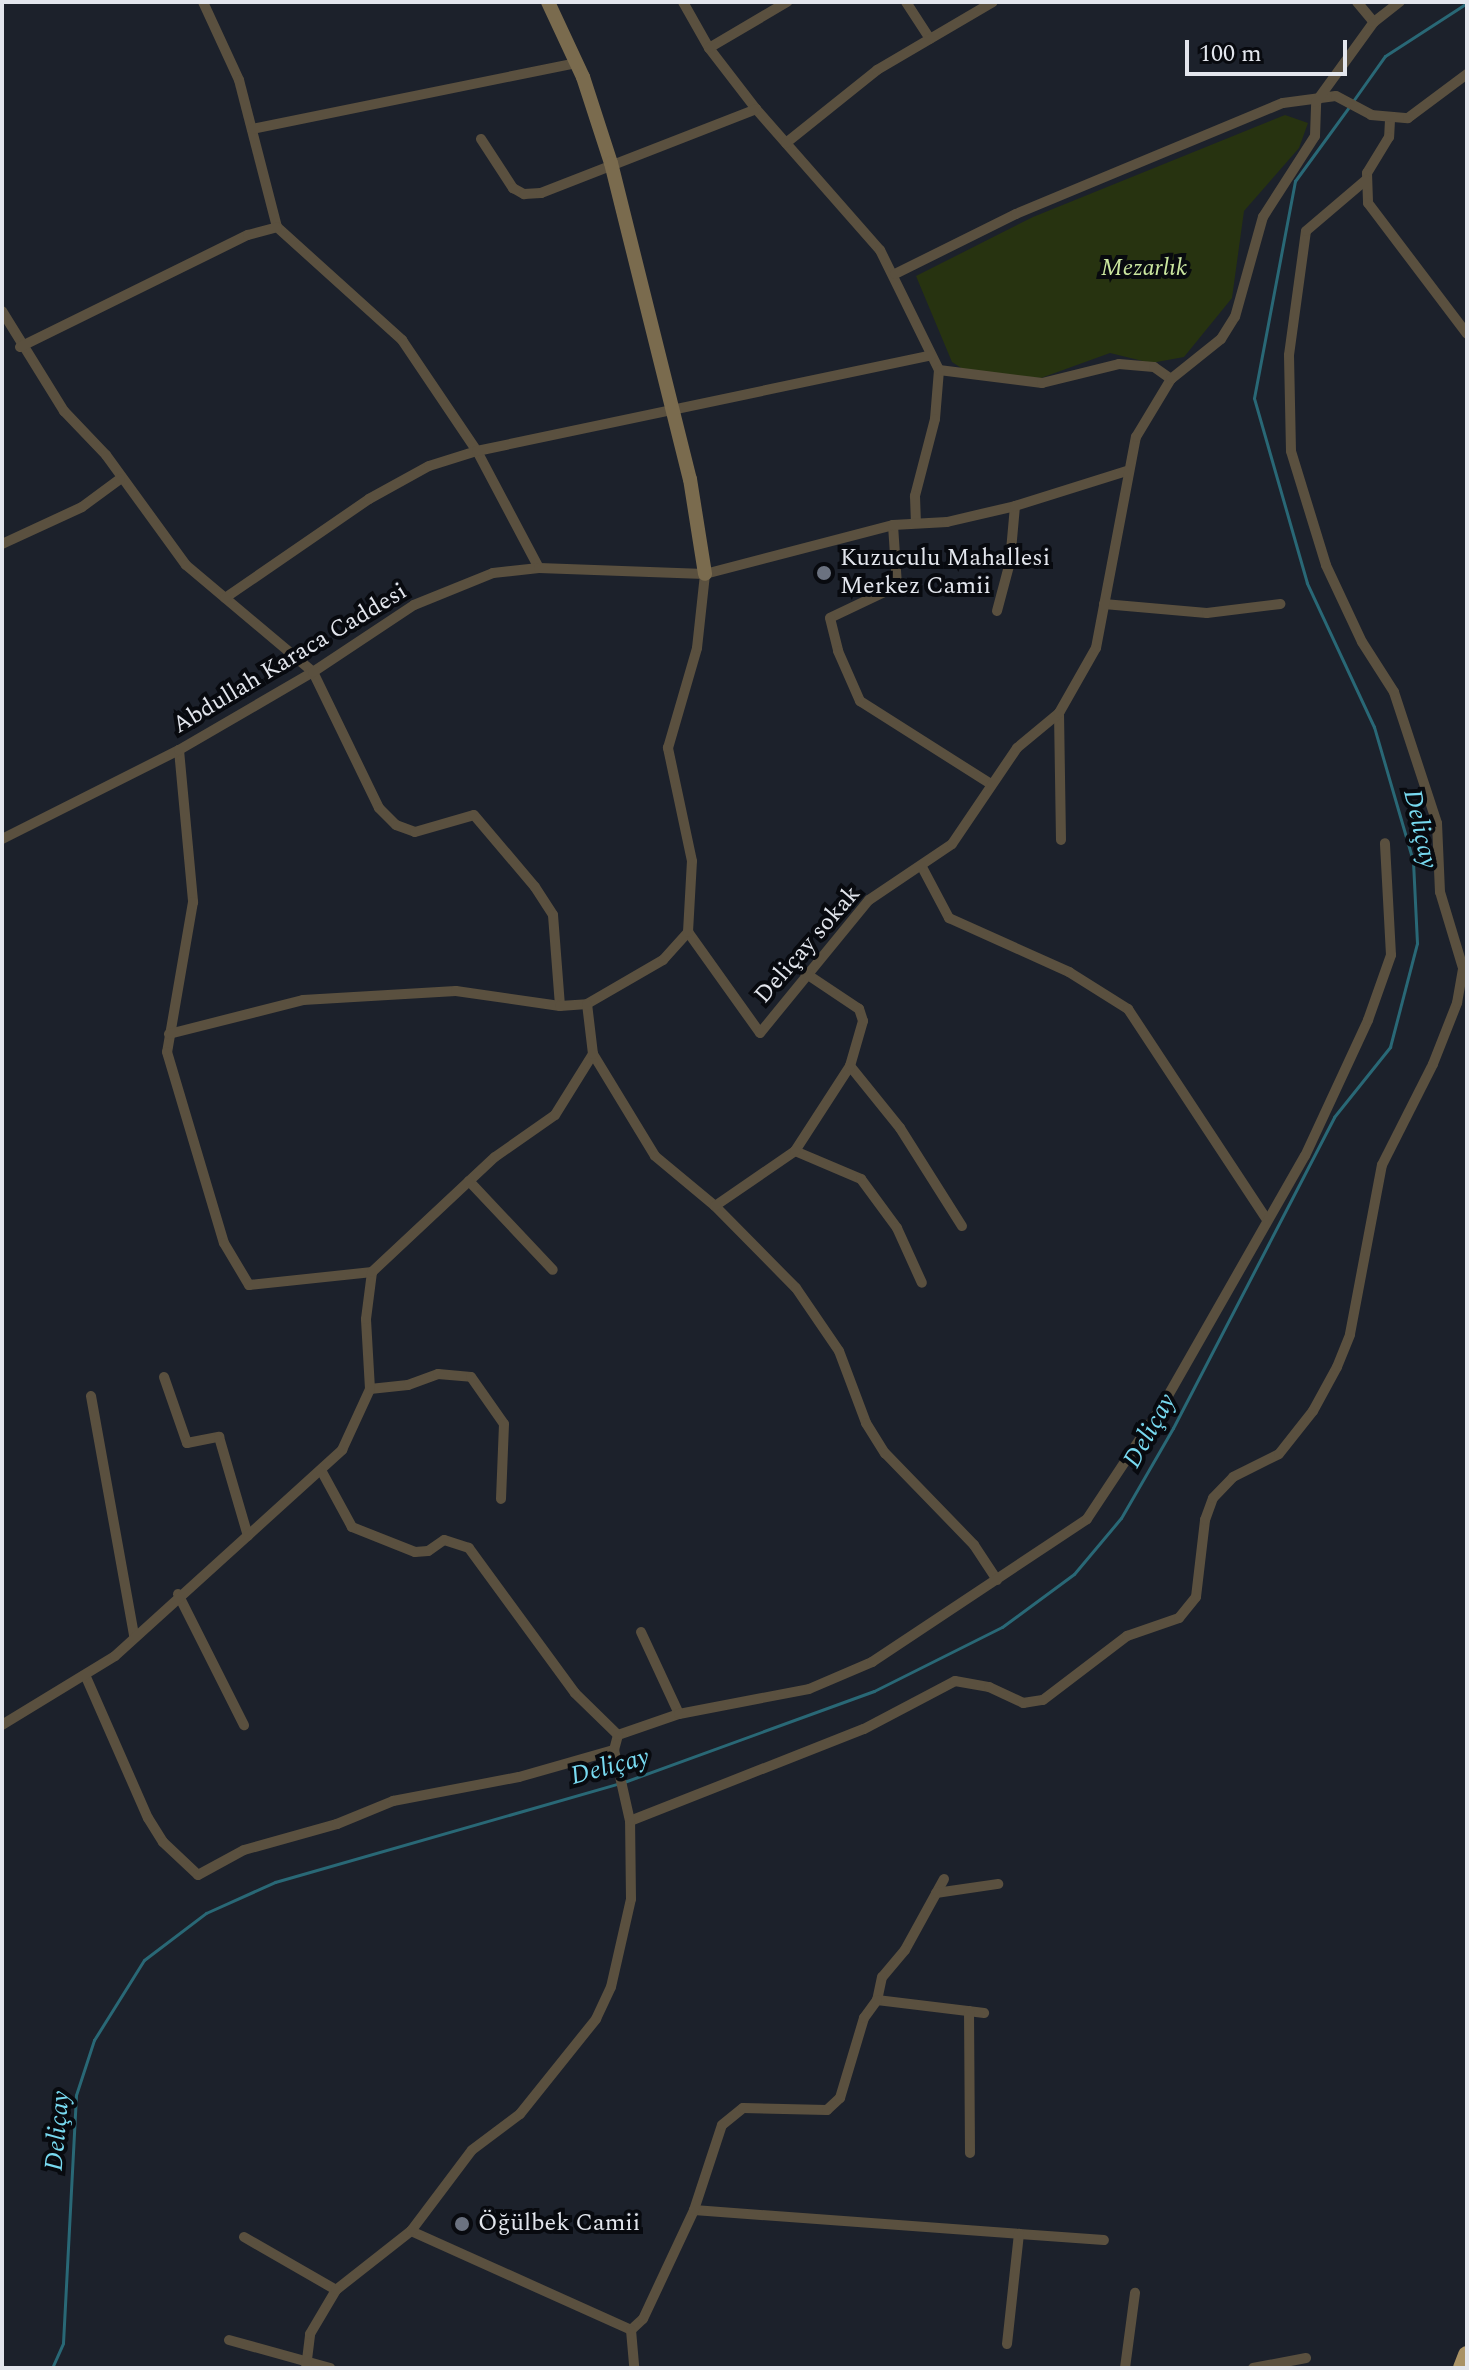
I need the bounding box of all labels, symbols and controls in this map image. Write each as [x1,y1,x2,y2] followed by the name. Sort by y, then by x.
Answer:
[1189,24,1351,74] scale bar
[1199,36,1262,72] text: 100 m
[1101,255,1187,283] park label: Mezarlık
[840,545,1050,601] place label: Kuzuculu Mahallesi Merkez Camii
[815,564,833,582] marker: Kuzuculu Mahallesi Merkez Camii
[168,578,412,740] street label: Abdullah Karaca Caddesi
[1396,786,1444,872] water label: Deliçay
[749,880,867,1010] street label: Deliçay sokak
[1117,1388,1183,1474] water label: Deliçay
[567,1742,653,1792] water label: Deliçay
[39,2090,77,2172] water label: Deliçay
[478,2210,640,2238] place label: Öğülbek Camii
[453,2215,471,2233] marker: Öğülbek Camii

